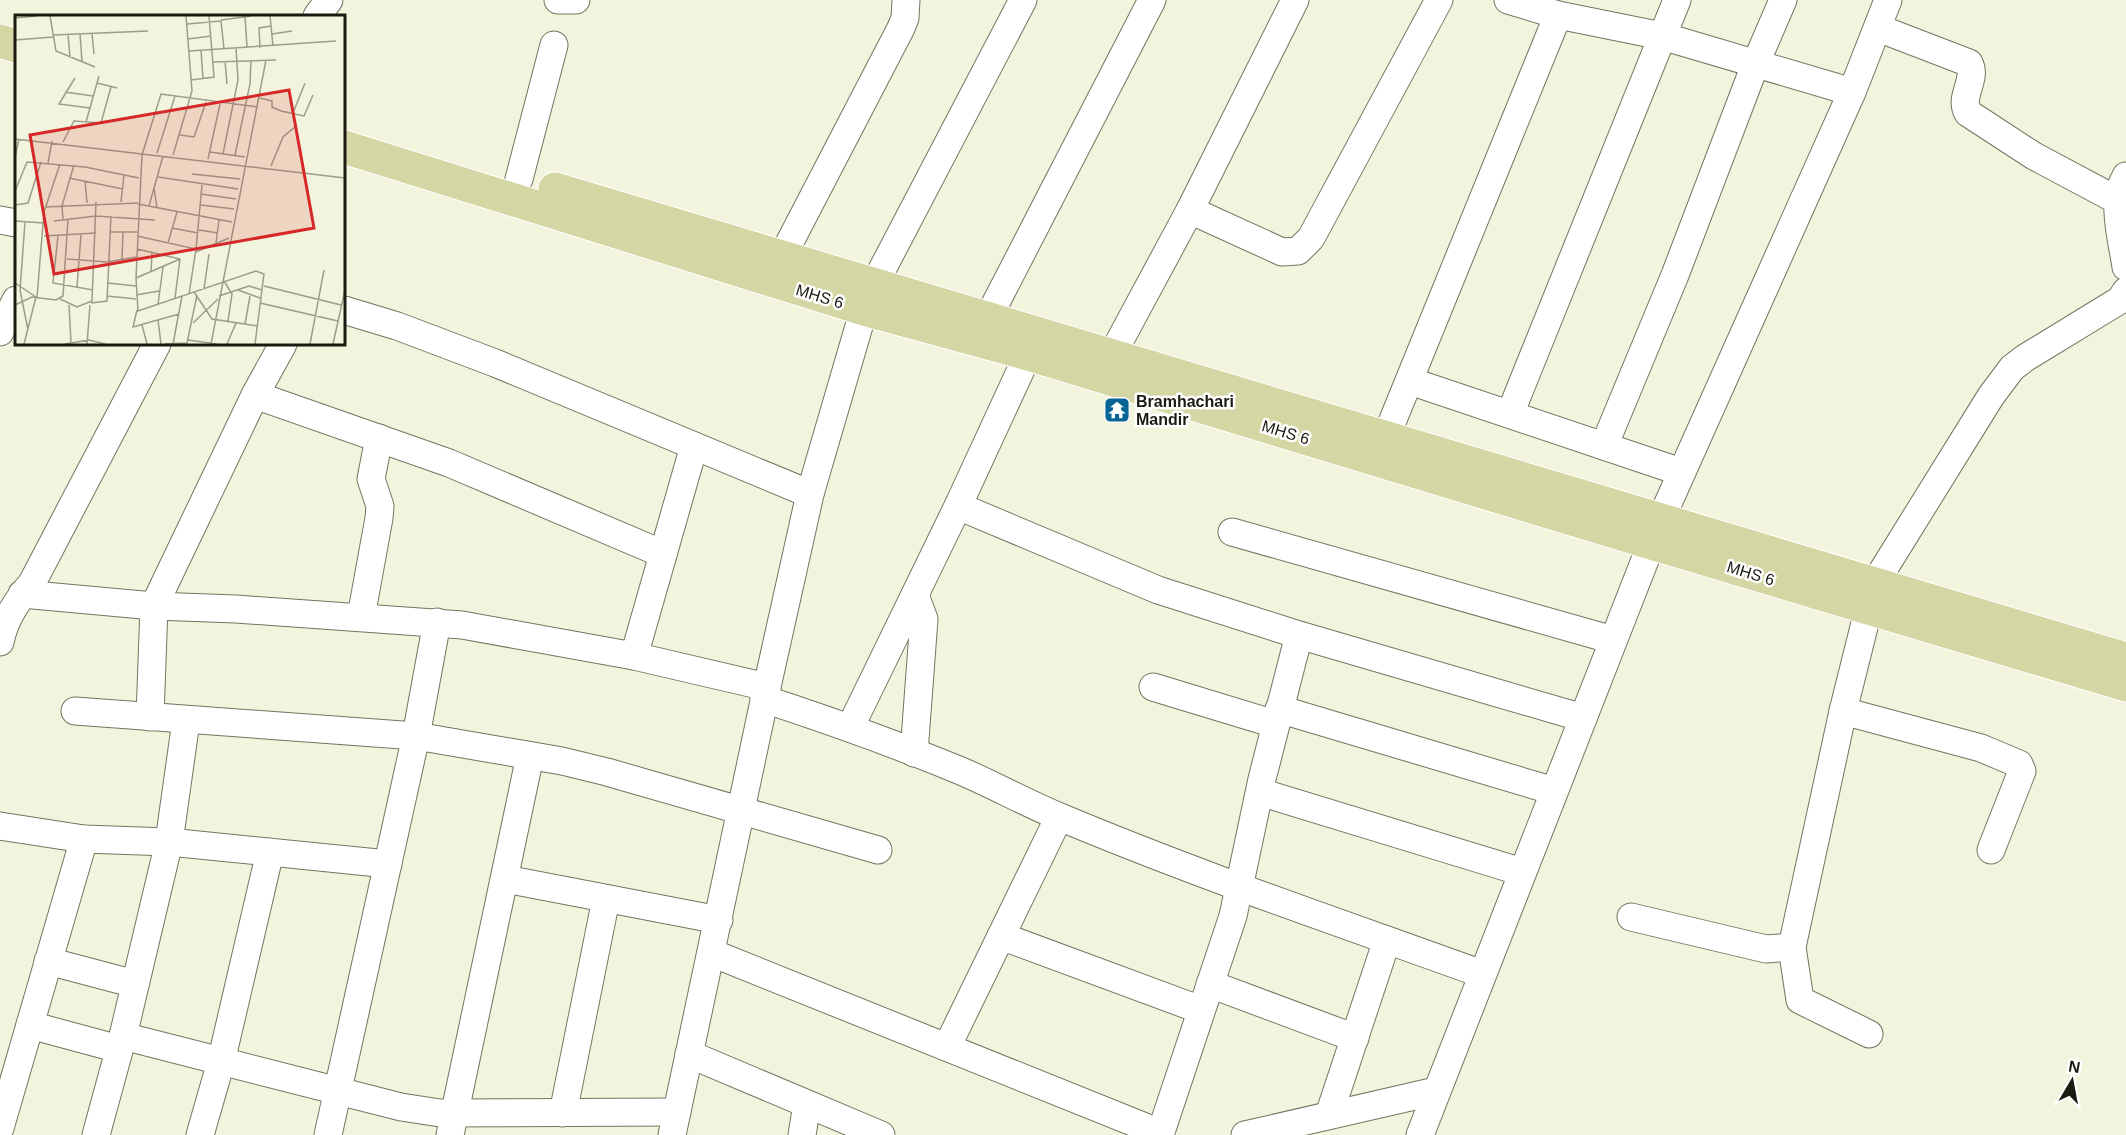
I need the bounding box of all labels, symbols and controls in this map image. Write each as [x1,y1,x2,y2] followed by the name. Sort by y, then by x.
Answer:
[15,15,345,345] inset map
[794,281,846,312] street label: MHS 6
[1136,393,1234,428] place label: Bramhachari Mandir
[1102,395,1132,425] temple icon: Bramhachari Mandir
[1260,417,1312,448] street label: MHS 6
[1725,558,1777,589] street label: MHS 6
[2042,1051,2102,1111] north arrow
[2067,1057,2082,1076] text: N

